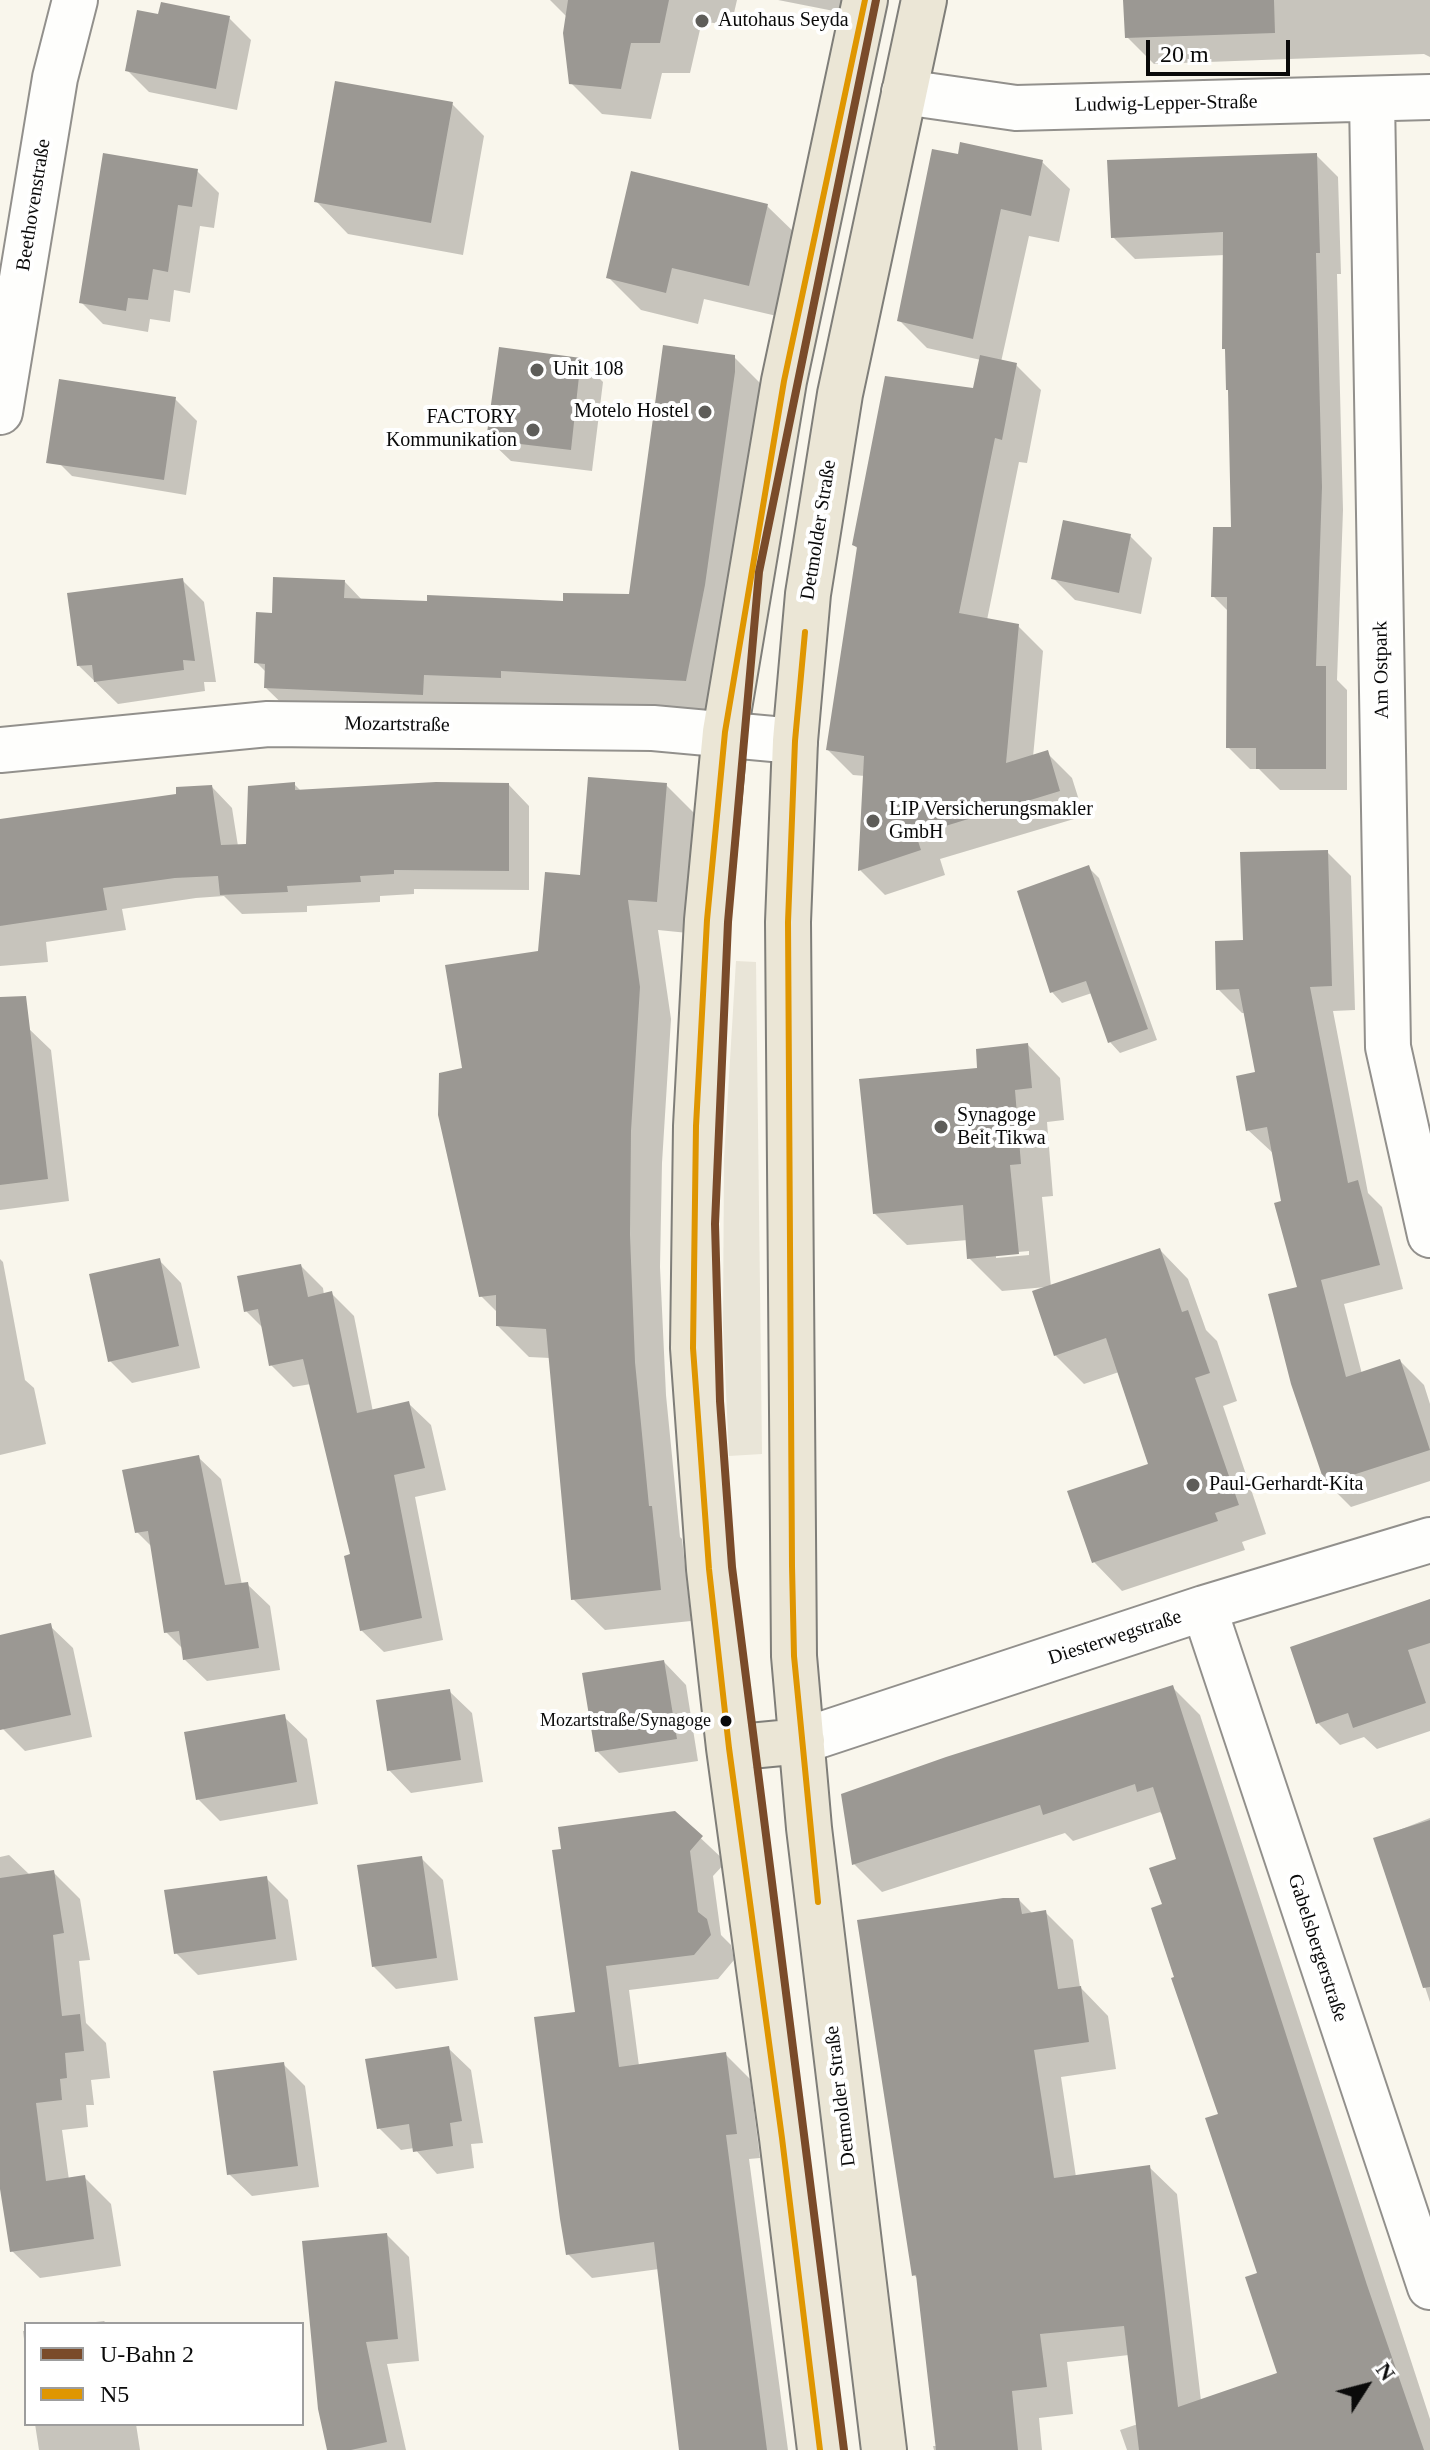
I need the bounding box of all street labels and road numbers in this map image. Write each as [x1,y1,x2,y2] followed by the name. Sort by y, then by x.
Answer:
[1074,90,1258,118] street label: Ludwig-Lepper-Straße
[12,137,56,273] street label: Beethovenstraße
[796,458,842,602] street label: Detmolder Straße
[1369,621,1395,719] street label: Am Ostpark
[344,712,450,738] street label: Mozartstraße
[1045,1605,1185,1671] street label: Diesterwegstraße
[1282,1871,1352,2025] street label: Gabelsbergerstraße
[820,2024,862,2168] street label: Detmolder Straße

